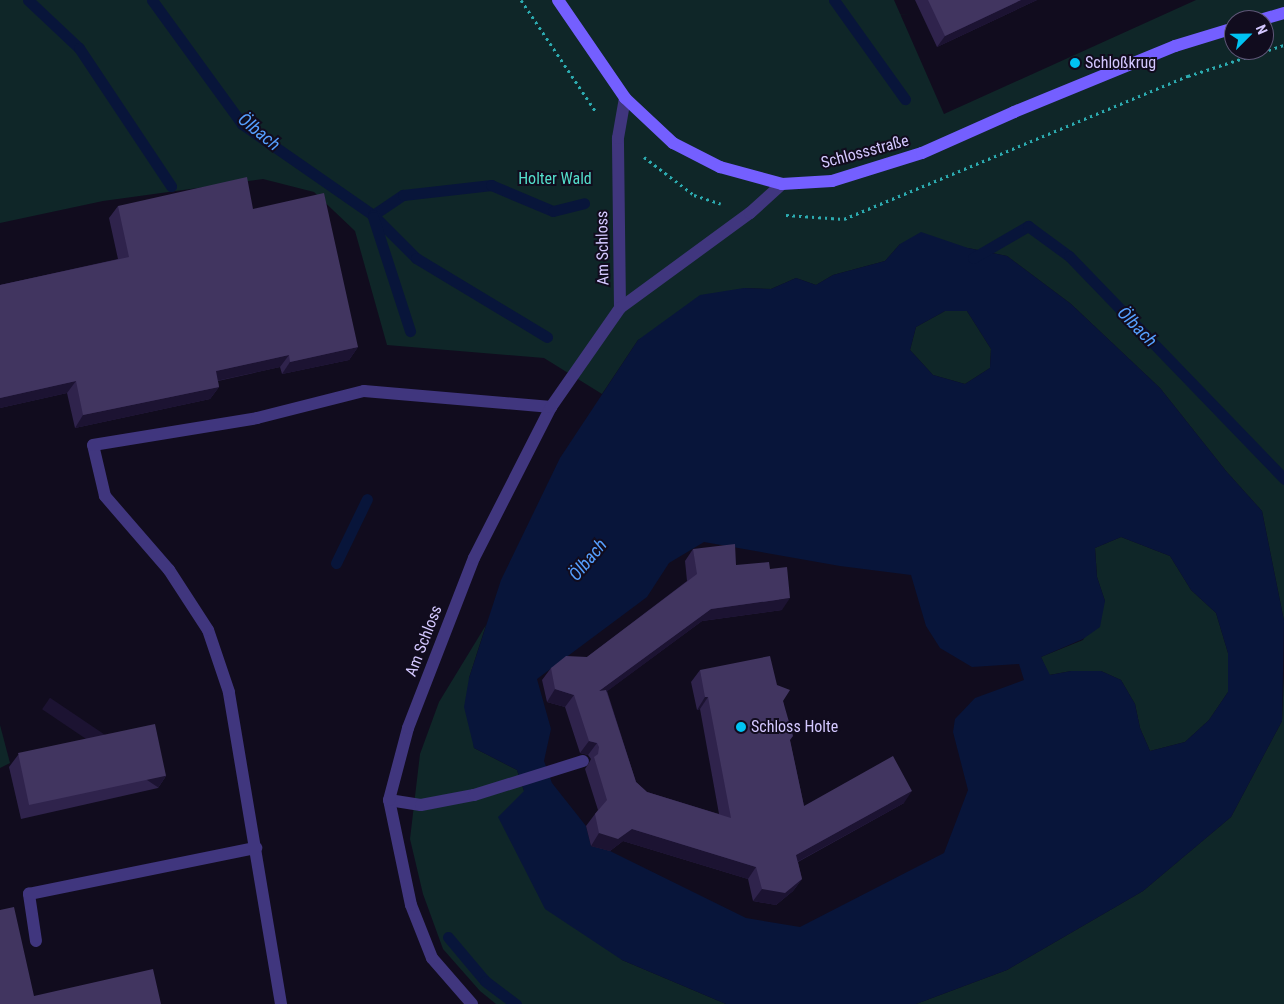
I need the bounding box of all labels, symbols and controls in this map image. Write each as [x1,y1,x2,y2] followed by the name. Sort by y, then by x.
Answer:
[1224,10,1274,60] north arrow
[1253,22,1271,37] text: N
[1085,53,1156,73] place label: Schloßkrug
[1069,57,1081,69] marker: Schloßkrug
[234,109,284,155] water label: Ölbach
[819,131,911,173] street label: Schlossstraße
[518,169,592,189] park label: Holter Wald
[593,211,613,285] street label: Am Schloss
[1113,302,1161,352] water label: Ölbach
[564,535,612,585] water label: Ölbach
[402,603,446,679] street label: Am Schloss
[751,717,838,737] place label: Schloss Holte
[735,721,747,733] marker: Schloss Holte

